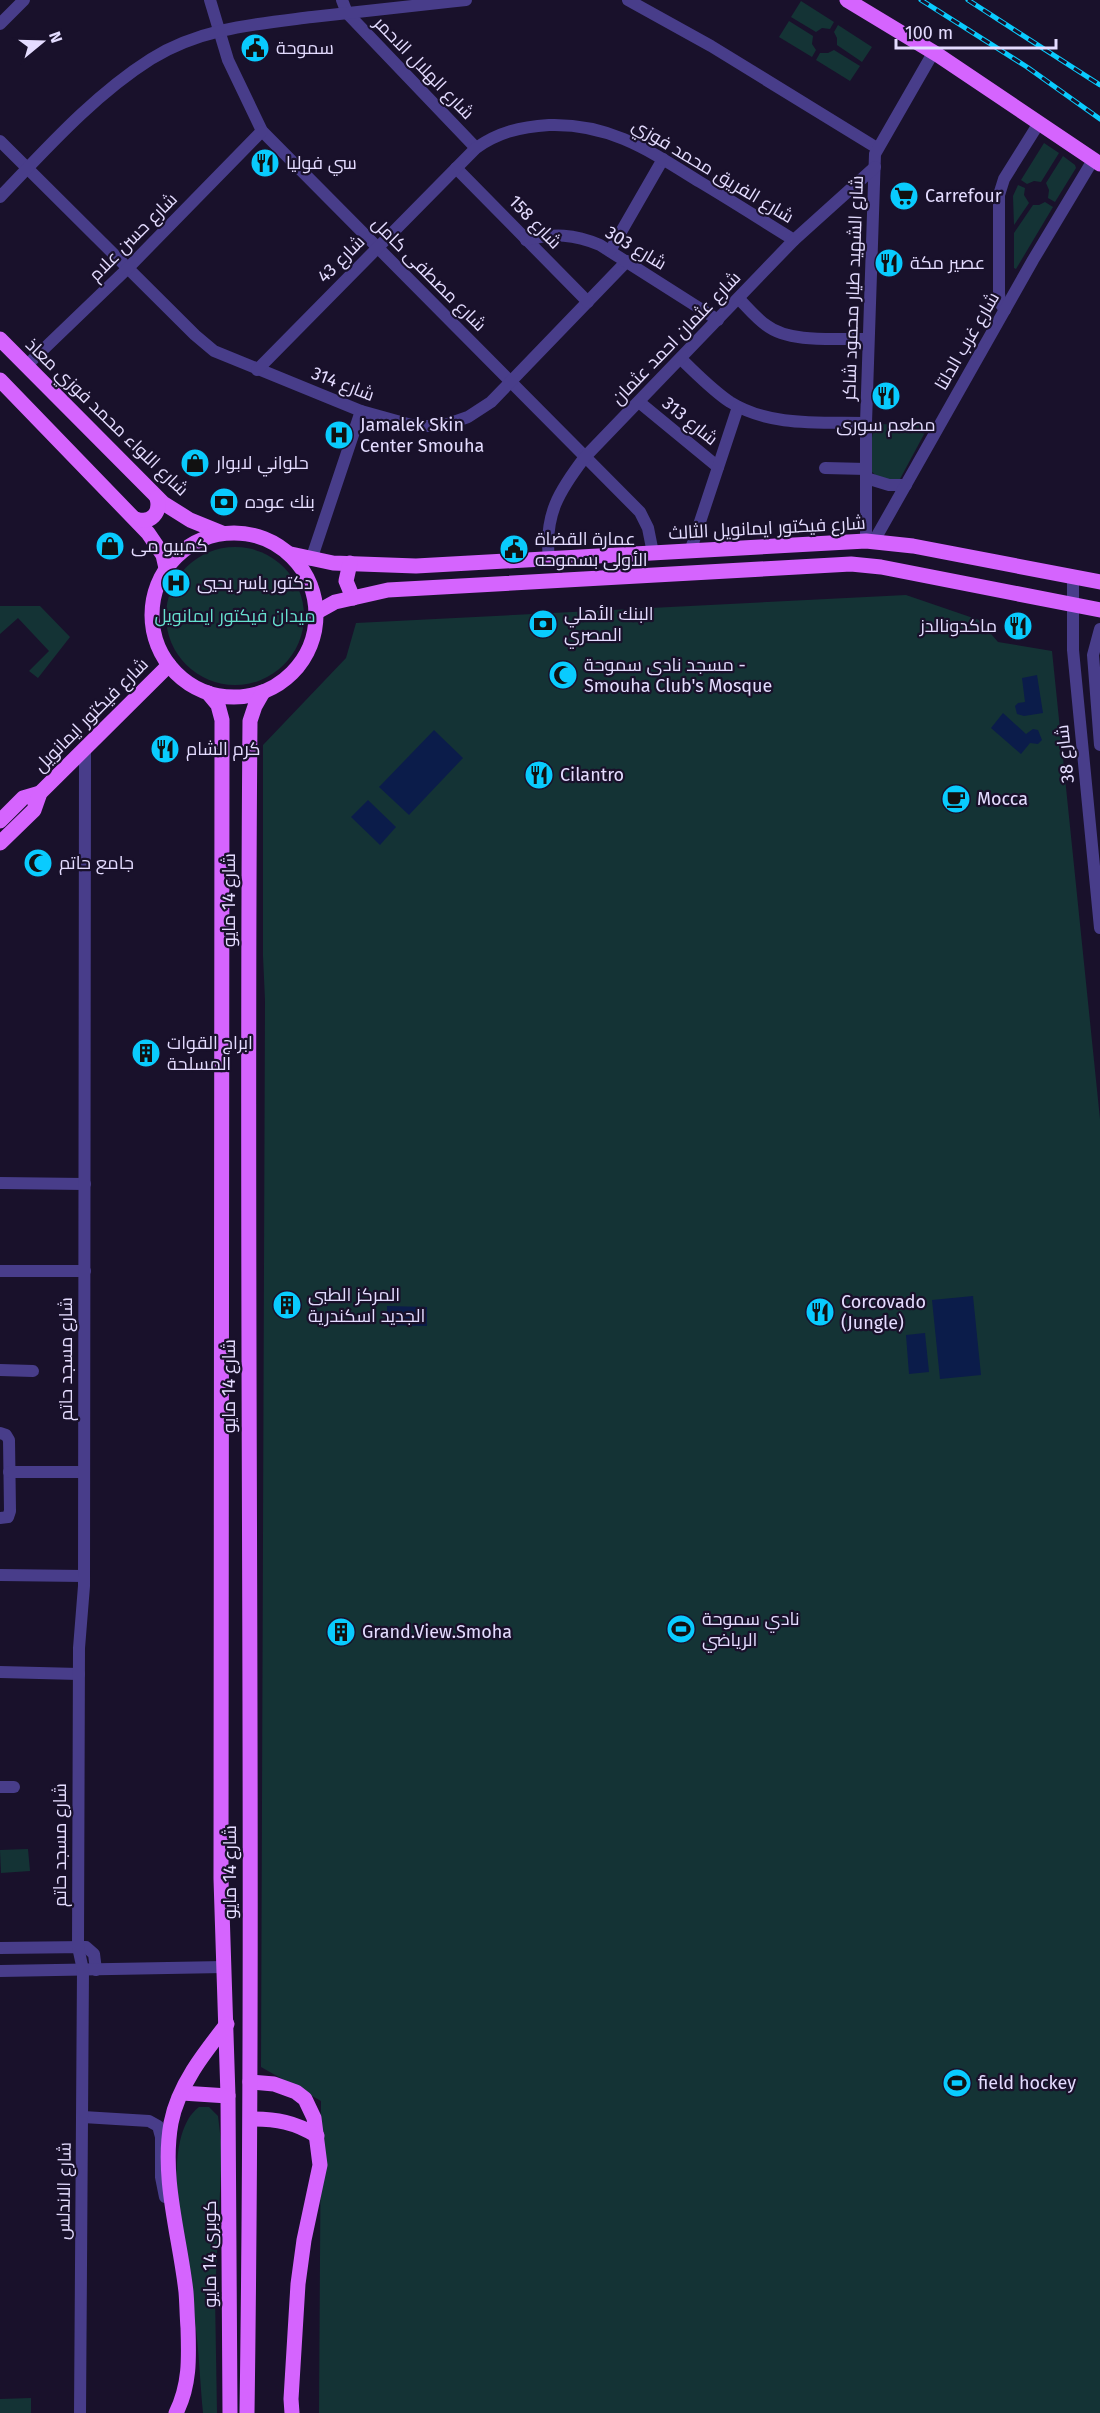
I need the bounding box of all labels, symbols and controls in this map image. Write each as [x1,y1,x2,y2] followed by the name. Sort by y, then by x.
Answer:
[368,11,478,125] street label: شارع الهلال الاحمر
[12,12,72,72] north arrow
[896,12,1056,50] scale bar
[905,22,953,44] text: 100 m
[45,29,66,45] text: N
[239,32,271,64] public building icon: سموحة
[276,37,334,59] place label: سموحة
[627,114,798,231] street label: شارع الفريق محمد فوزي
[249,147,281,179] restaurant icon: سي فوليا
[286,152,357,176] place label: سي فوليا
[838,175,869,402] street label: شارع الشهيد طيار محمود شاكر
[888,180,920,212] supermarket icon: Carrefour
[925,185,1002,207] place label: Carrefour
[84,188,183,287] street label: شارع حسن علام
[503,190,566,254] street label: شارع 158
[366,212,491,337] street label: شارع مصطفى كامل
[601,221,671,276] street label: شارع 303
[313,231,370,288] street label: شارع 43
[873,247,905,279] restaurant icon: عصير مكة
[910,252,985,274] place label: عصير مكة
[607,267,746,410] street label: شارع عثمان احمد عثمان
[930,288,1005,394] street label: شارع غرب الدلتا
[19,333,193,503] street label: شارع اللواء محمد فوزي معاذ
[308,362,378,407] street label: شارع 314
[870,380,902,412] restaurant icon: مطعم سورى
[657,392,722,451] street label: شارع 313
[360,414,484,457] place label: Jamalek Skin Center Smouha
[836,414,936,437] place label: مطعم سورى
[323,419,355,451] hospital icon: Jamalek Skin Center Smouha
[179,447,211,479] shop icon: حلواني لابوار
[215,452,309,477] place label: حلواني لابوار
[208,486,240,518] bank icon: بنك عوده
[245,491,315,513] place label: بنك عوده
[668,512,866,545] street label: شارع فيكتور ايمانويل الثالث
[535,528,648,571] place label: عمارة القضاة الأولى بسموحه
[94,530,126,562] shop icon: كمبيو مى
[498,533,530,565] public building icon: عمارة القضاة الأولى بسموحه
[131,535,208,557] place label: كمبيو مى
[160,567,192,599] hospital icon: دكتور ياسر يحيي
[197,572,313,594] place label: دكتور ياسر يحيي
[564,603,654,649] place label: البنك الأهلي المصري
[154,605,316,627] park label: ميدان فيكتور ايمانويل
[527,608,559,640] bank icon: البنك الأهلي المصري
[1002,610,1034,642] restaurant icon: ماكدونالدز
[919,615,997,637] place label: ماكدونالدز
[29,653,153,777] street label: شارع فيكتور ايمانويل
[584,654,772,697] place label: مسجد نادى سموحة - Smouha Club's Mosque
[547,659,579,691] mosque icon: مسجد نادى سموحة - Smouha Club's Mosque
[1051,724,1080,784] street label: شارع 38
[149,733,181,765] restaurant icon: كرم الشام
[186,738,261,761] place label: كرم الشام
[523,759,555,791] restaurant icon: Cilantro
[560,764,624,786] place label: Cilantro
[940,783,972,815] cafe icon: Mocca
[977,788,1028,810] place label: Mocca
[22,847,54,879] mosque icon: جامع حاتم
[59,852,134,875] place label: جامع حاتم
[218,853,241,947] street label: شارع 14 مايو
[167,1032,253,1075] place label: ابراج القوات المسلحة
[130,1037,162,1069] building icon: ابراج القوات المسلحة
[308,1284,425,1327] place label: المركز الطبى الجديد اسكندرية
[271,1289,303,1321] building icon: المركز الطبى الجديد اسكندرية
[841,1291,926,1334] place label: Corcovado (Jungle)
[804,1296,836,1328] restaurant icon: Corcovado (Jungle)
[55,1297,78,1421] street label: شارع مسجد حاتم
[218,1339,241,1433] street label: شارع 14 مايو
[702,1608,800,1653] place label: نادي سموحة الرياضي
[665,1613,697,1645] sports icon: نادي سموحة الرياضي
[325,1616,357,1648] building icon: Grand.View.Smoha
[362,1621,512,1643] place label: Grand.View.Smoha
[49,1783,72,1907] street label: شارع مسجد حاتم
[219,1825,242,1919] street label: شارع 14 مايو
[941,2067,973,2099] sports icon: field hockey
[978,2072,1076,2094] place label: field hockey
[52,2142,77,2240] street label: شارع الاندلس
[199,2201,221,2308] street label: كوبرى 14 مايو

